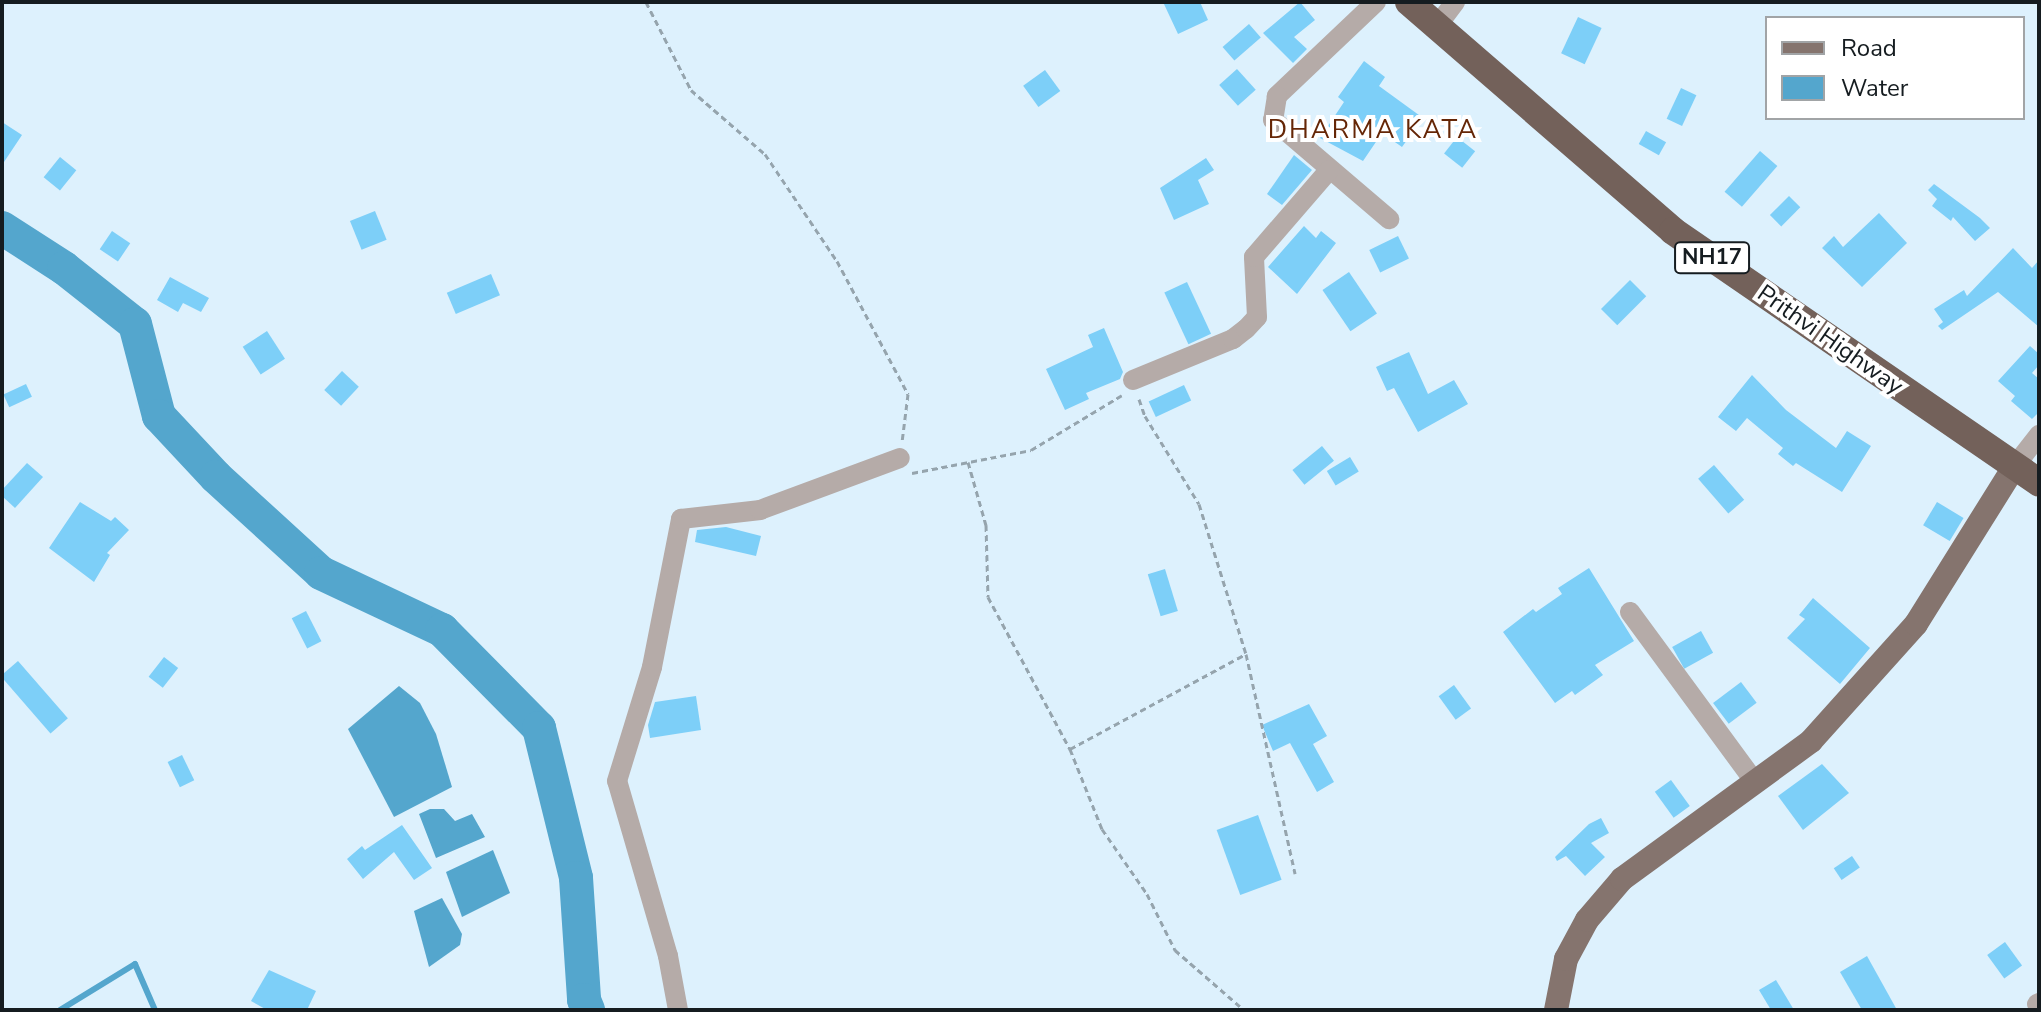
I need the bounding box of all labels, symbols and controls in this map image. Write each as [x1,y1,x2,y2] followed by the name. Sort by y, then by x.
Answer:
[1765,16,2025,120] legend
[1841,32,1897,64] text: Road
[1841,72,1908,104] text: Water
[1268,114,1478,146] district label: DHARMA KATA
[1674,240,1750,276] road number: NH17
[1752,279,1908,401] street label: Prithvi Highway

